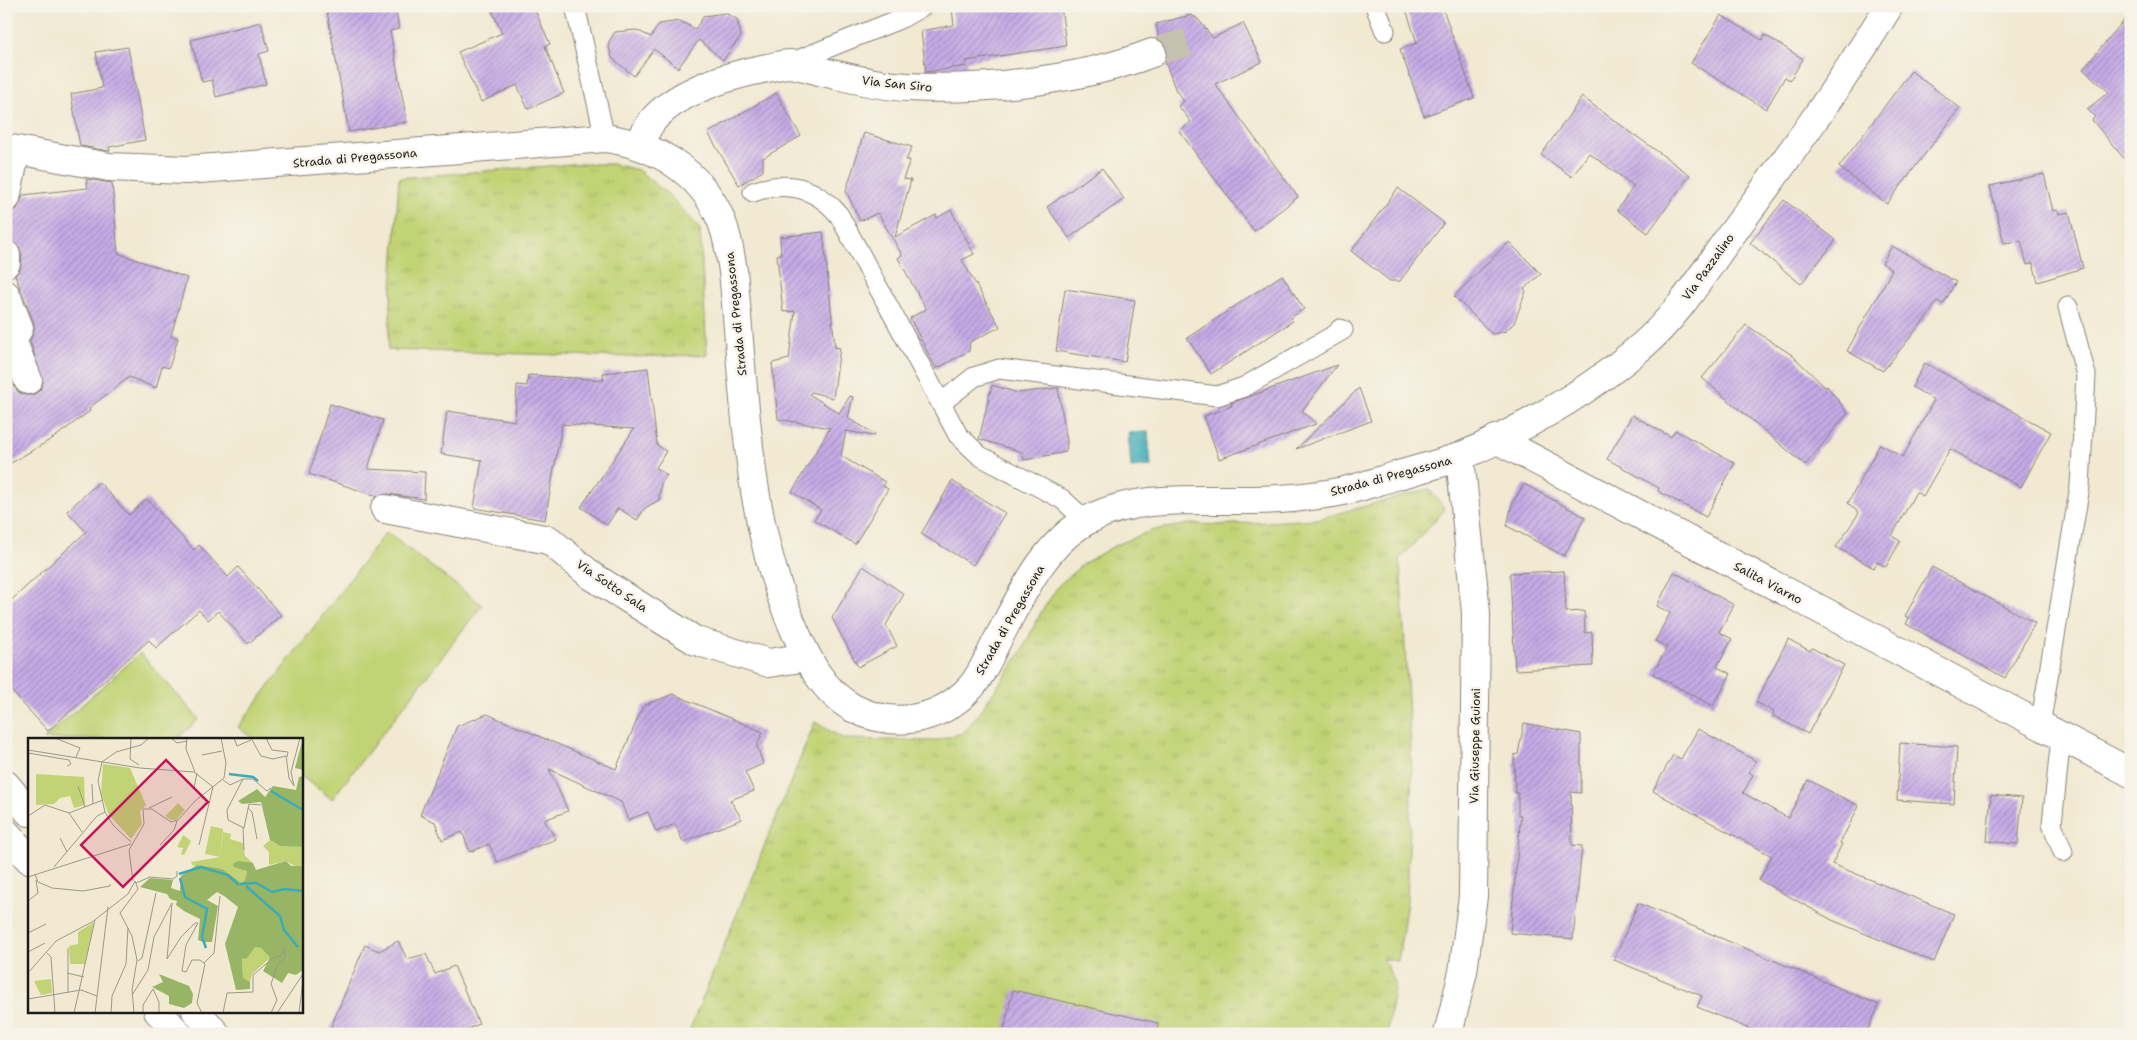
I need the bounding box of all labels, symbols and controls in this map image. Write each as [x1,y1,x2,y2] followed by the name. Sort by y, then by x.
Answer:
[861,72,933,96] street label: Via San Siro
[292,145,418,171] street label: Strada di Pregassona
[1678,230,1738,304] street label: Via Pazzalino
[721,251,750,377] street label: Strada di Pregassona
[1329,452,1454,500] street label: Strada di Pregassona
[573,556,651,616] street label: Via Sotto Sala
[1731,558,1805,608] street label: Salita Viarno
[972,562,1048,678] street label: Strada di Pregassona
[1466,688,1484,804] street label: Via Giuseppe Guioni
[28,738,302,1012] inset map

